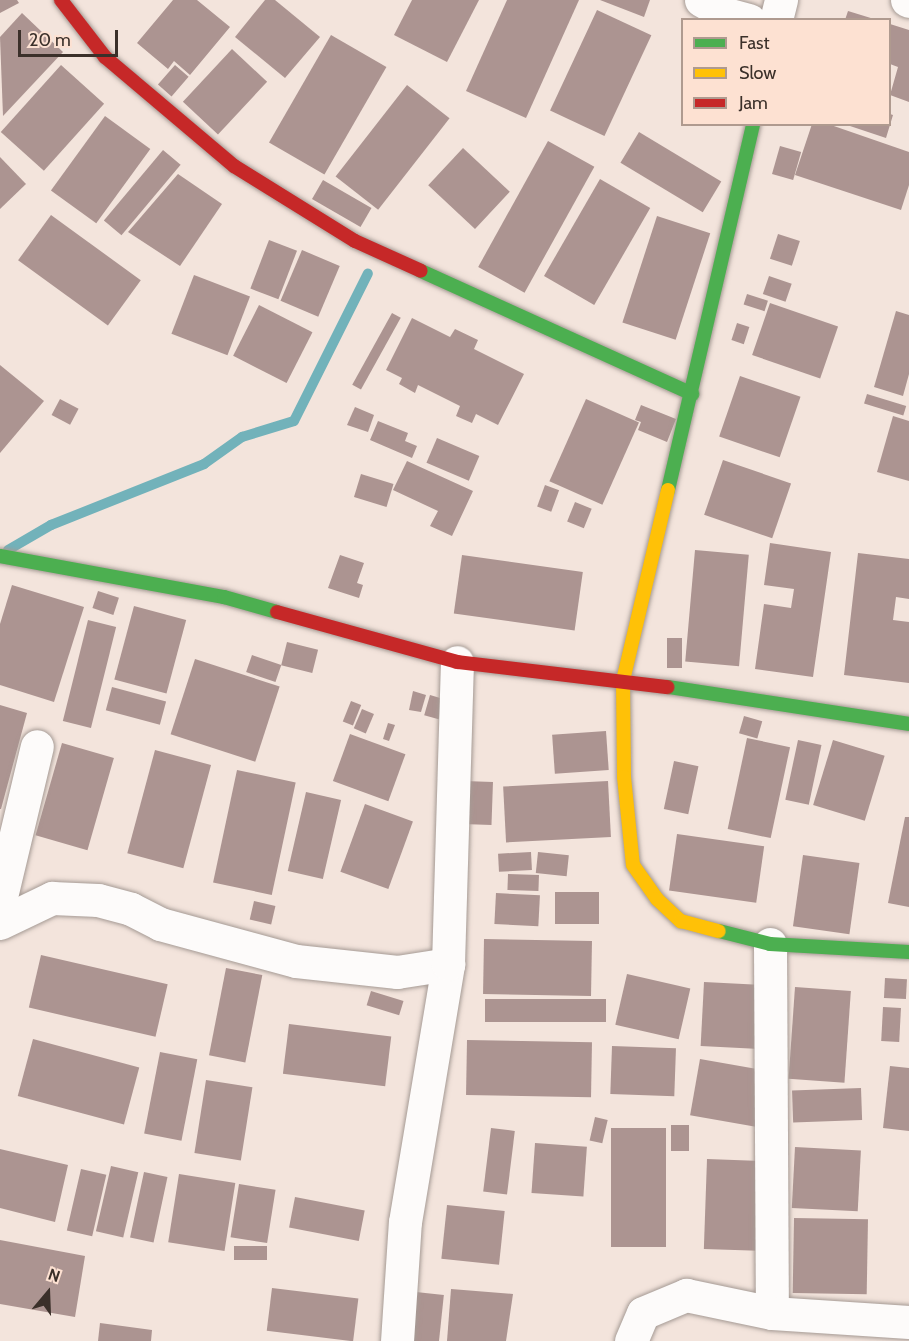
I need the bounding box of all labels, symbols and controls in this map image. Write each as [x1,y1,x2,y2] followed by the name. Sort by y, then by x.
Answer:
[21,18,122,56] scale bar
[681,18,891,126] legend
[29,29,71,51] text: 20 m
[739,32,770,54] text: Fast
[739,62,776,84] text: Slow
[739,92,768,114] text: Jam
[18,1263,78,1323] north arrow
[46,1265,62,1286] text: N

